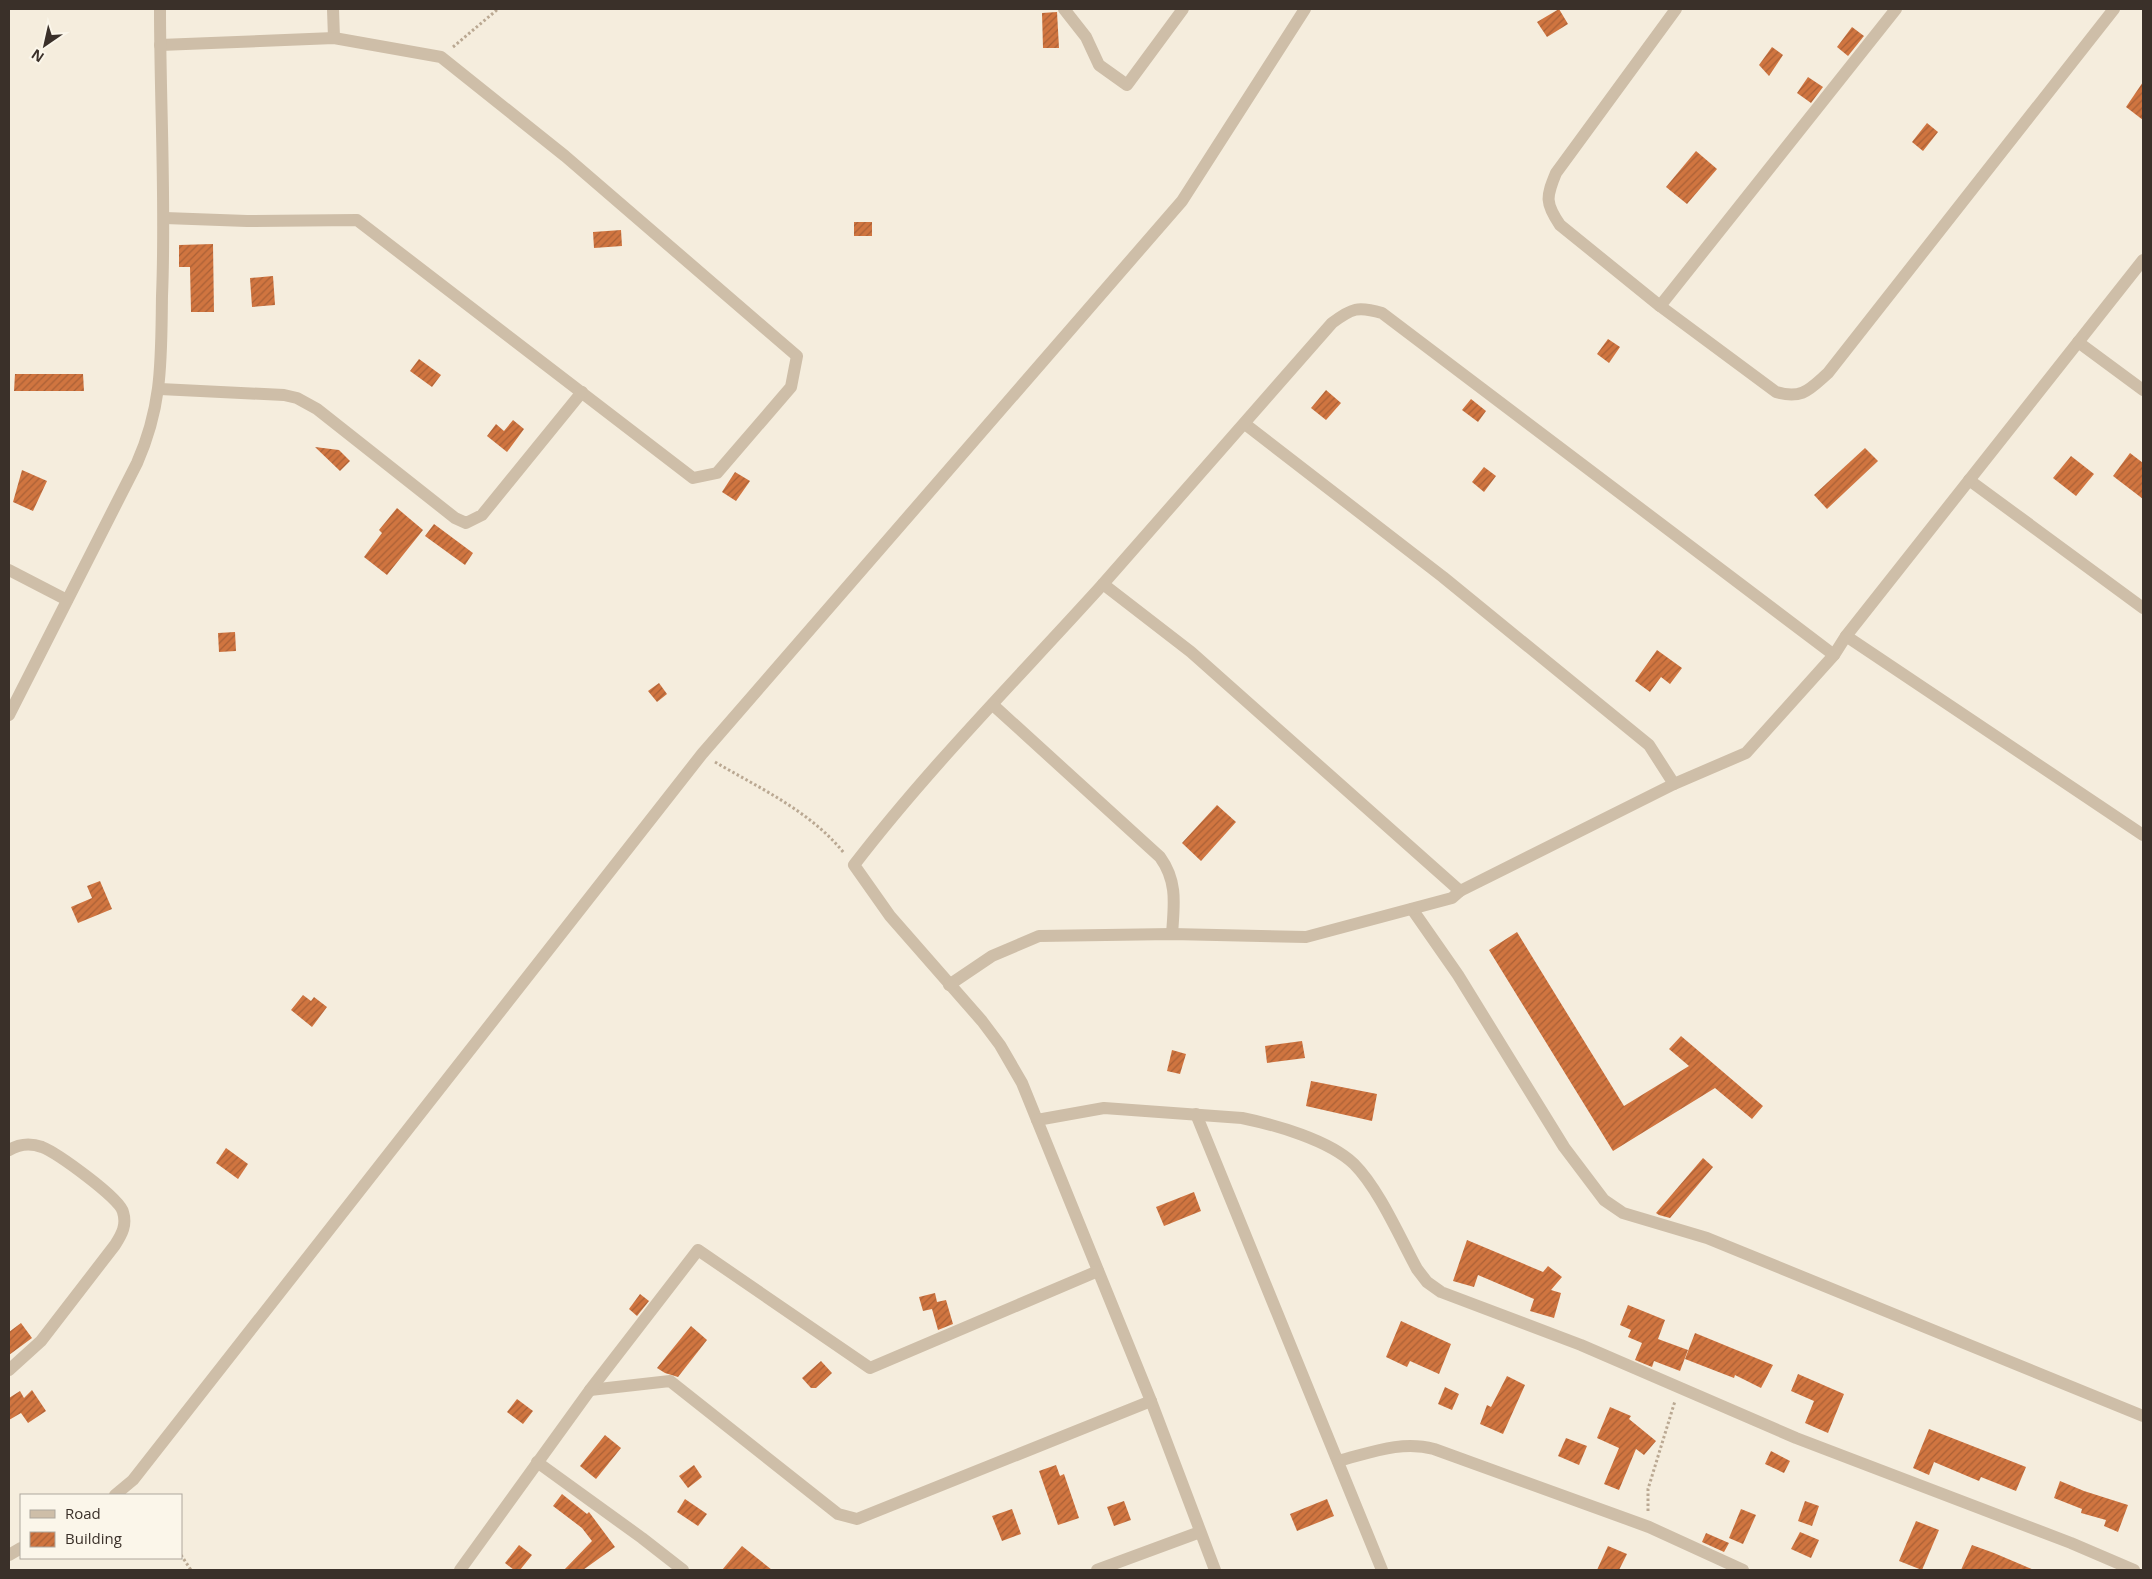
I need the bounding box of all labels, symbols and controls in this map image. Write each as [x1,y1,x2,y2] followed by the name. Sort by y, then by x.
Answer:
[20,20,70,70] north arrow
[27,45,47,67] text: N
[20,1494,182,1559] legend
[65,1503,101,1523] text: Road
[65,1528,122,1548] text: Building

